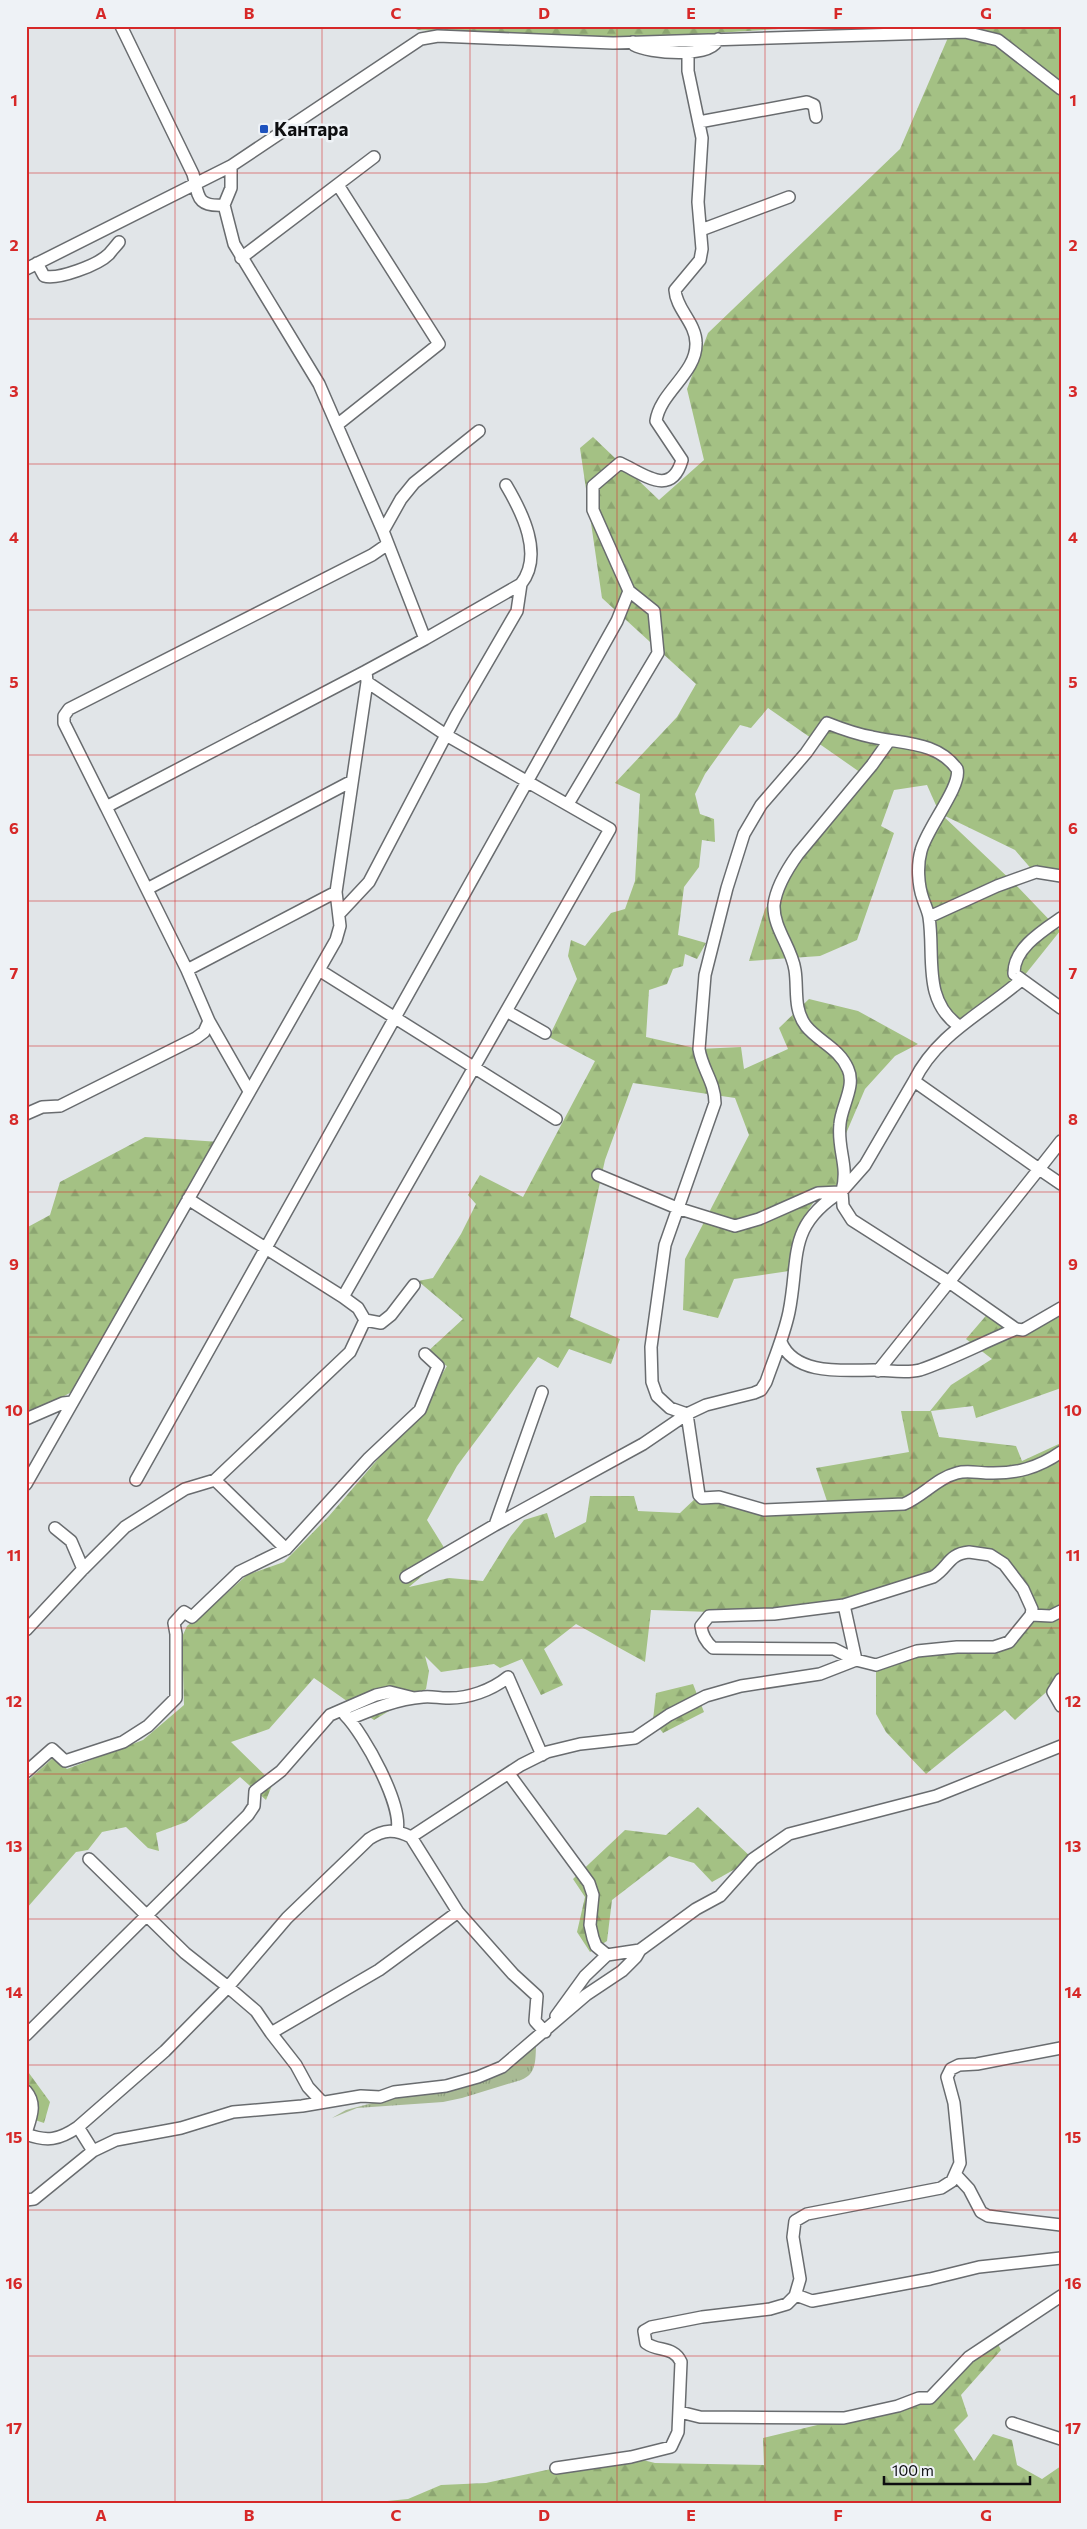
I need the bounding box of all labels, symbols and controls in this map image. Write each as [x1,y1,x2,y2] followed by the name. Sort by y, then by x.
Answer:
[95,3,107,22] text: A
[244,3,255,22] text: B
[391,3,402,22] text: C
[538,3,550,22] text: D
[686,3,696,22] text: E
[833,3,843,22] text: F
[980,3,992,22] text: G
[10,90,18,109] text: 1
[1069,90,1077,109] text: 1
[274,117,348,140] place label: Кантара
[258,123,270,135] marker: Кантара
[9,235,19,254] text: 2
[1068,235,1078,254] text: 2
[9,381,19,400] text: 3
[1068,381,1078,400] text: 3
[9,527,19,546] text: 4
[1068,527,1078,546] text: 4
[9,672,19,691] text: 5
[1068,672,1078,691] text: 5
[9,818,19,837] text: 6
[1068,818,1078,837] text: 6
[10,963,19,982] text: 7
[1069,963,1078,982] text: 7
[9,1109,19,1128] text: 8
[1068,1109,1078,1128] text: 8
[9,1254,19,1273] text: 9
[1068,1254,1078,1273] text: 9
[5,1400,23,1419] text: 10
[1064,1400,1082,1419] text: 10
[7,1545,21,1564] text: 11
[1066,1545,1080,1564] text: 11
[6,1691,22,1710] text: 12
[1065,1691,1081,1710] text: 12
[6,1836,22,1855] text: 13
[1065,1836,1081,1855] text: 13
[5,1982,23,2001] text: 14
[1064,1982,1082,2001] text: 14
[6,2127,22,2146] text: 15
[1065,2127,1081,2146] text: 15
[5,2273,23,2292] text: 16
[1064,2273,1082,2292] text: 16
[6,2418,22,2437] text: 17
[1065,2418,1081,2437] text: 17
[884,2454,1031,2486] scale bar
[892,2461,934,2479] text: 100 m
[95,2505,107,2524] text: A
[244,2505,255,2524] text: B
[391,2505,402,2524] text: C
[538,2505,550,2524] text: D
[686,2505,696,2524] text: E
[833,2505,843,2524] text: F
[980,2505,992,2524] text: G

